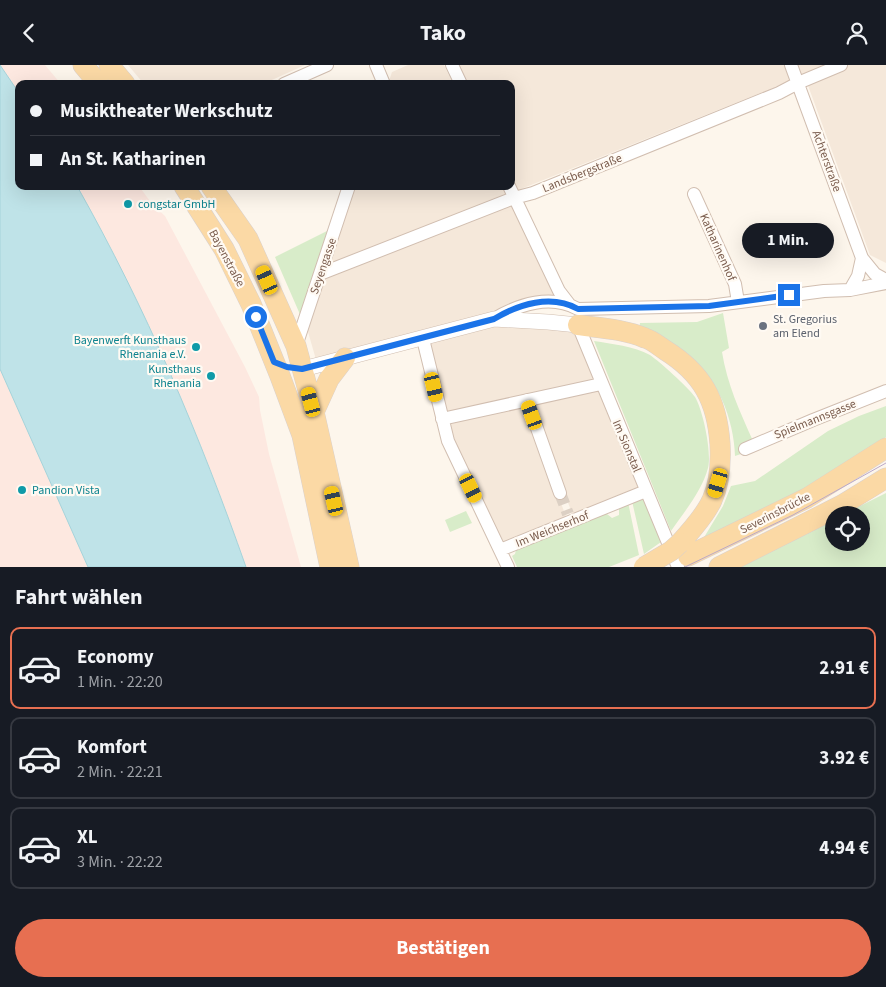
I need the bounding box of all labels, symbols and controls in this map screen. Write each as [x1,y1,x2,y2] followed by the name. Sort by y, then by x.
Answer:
[420,17,466,49] text: Tako
[15,19,43,47] icon: back
[843,19,871,47] icon: person
[60,98,272,125] text: Musiktheater Werkschutz
[808,128,845,194] street label: Achterstraße
[60,146,206,173] text: An St. Katharinen
[540,150,625,197] street label: Landsbergstraße
[138,196,215,213] place label: congstar GmbH
[122,198,134,210] marker: congstar GmbH
[695,211,740,284] street label: Katharinenhof
[743,223,835,257] callout: 1 Min.
[204,227,249,290] street label: Bayenstraße
[767,229,809,251] text: 1 Min.
[306,236,341,297] street label: Seyengasse
[254,263,279,297] car
[778,284,800,306] route end
[245,306,267,328] route start
[773,311,837,342] place label: St. Gregorius am Elend
[757,320,769,332] marker: St. Gregorius am Elend
[74,332,186,363] place label: Bayenwerft Kunsthaus Rhenania e.V.
[190,341,202,353] marker: Bayenwerft Kunsthaus Rhenania e.V.
[148,361,201,392] place label: Kunsthaus Rhenania
[205,370,217,382] marker: Kunsthaus Rhenania
[423,371,444,403] car
[299,386,322,418] car
[772,395,859,444] street label: Spielmannsgasse
[519,398,544,432] car
[608,417,645,475] street label: Im Sionstal
[706,466,729,500] car
[457,471,484,505] car
[32,482,100,499] place label: Pandion Vista
[16,484,28,496] marker: Pandion Vista
[323,485,344,517] car
[737,488,813,539] street label: Severinsbrücke
[825,506,870,551] map controls
[825,506,870,551] button: locate
[513,507,592,552] street label: Im Weichserhof
[15,581,143,613] text: Fahrt wählen
[77,644,154,671] text: Economy
[17,646,62,691] icon: car
[819,655,869,682] text: 2.91 €
[77,671,163,693] text: 1 Min. · 22:20
[77,734,147,761] text: Komfort
[17,736,62,781] icon: car
[819,745,869,772] text: 3.92 €
[77,761,163,783] text: 2 Min. · 22:21
[77,824,98,851] text: XL
[17,826,62,871] icon: car
[819,835,869,862] text: 4.94 €
[77,851,163,873] text: 3 Min. · 22:22
[15,919,871,977] button: Bestätigen

